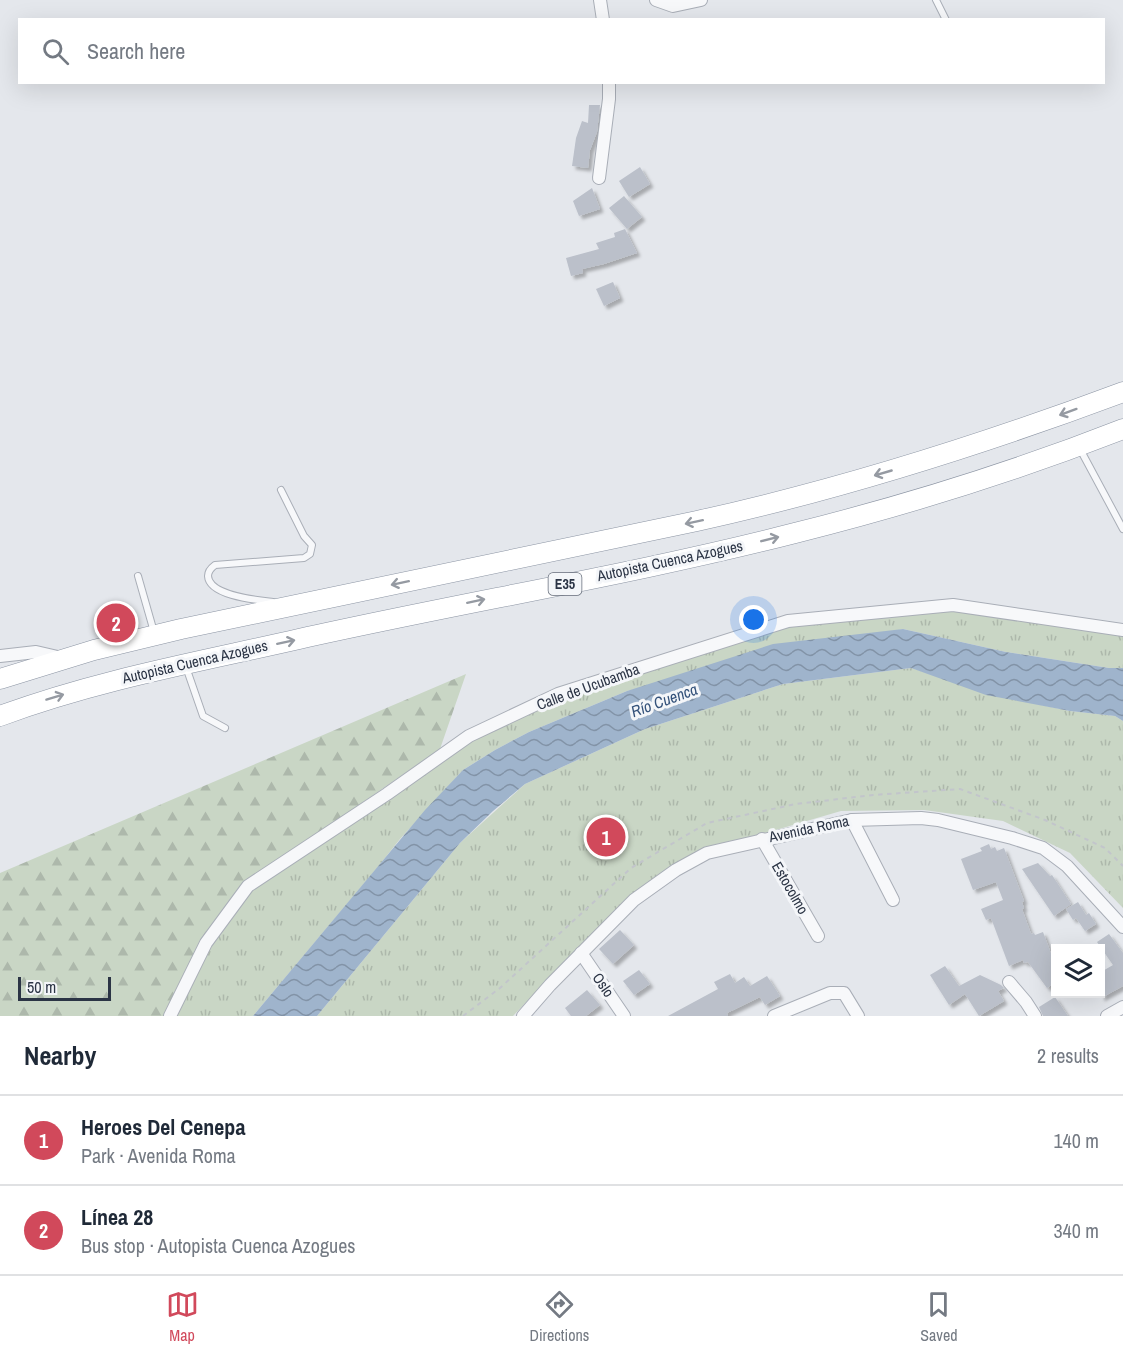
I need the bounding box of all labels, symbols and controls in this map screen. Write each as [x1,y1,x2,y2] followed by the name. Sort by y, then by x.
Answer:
[18,18,1105,84] search box
[39,35,72,68] icon: search
[87,36,185,66] text: Search here
[1059,407,1078,418] one-way arrow
[874,468,893,479] one-way arrow
[685,517,704,528] one-way arrow
[760,533,779,545] one-way arrow
[594,535,745,586] street label: Autopista Cuenca Azogues
[548,573,582,595] road number: E35
[391,578,411,589] one-way arrow
[467,595,486,607] one-way arrow
[96,600,136,646] pin: 2
[739,605,768,634] your location
[119,635,270,689] street label: Autopista Cuenca Azogues
[276,636,295,648] one-way arrow
[533,658,642,715] street label: Calle de Ucubamba
[628,678,700,722] water label: Río Cuenca
[45,691,64,702] one-way arrow
[766,810,851,847] street label: Avenida Roma
[586,814,626,860] pin: 1
[767,858,814,918] street label: Estocolmo
[1051,944,1105,998] map controls
[1051,944,1105,998] button: layers
[588,968,619,1001] street label: Oslo
[18,974,111,1002] scale bar
[27,976,56,998] text: 50 m
[24,1038,96,1073] text: Nearby
[1037,1042,1099,1069] text: 2 results
[81,1112,245,1142] text: Heroes Del Cenepa
[39,1127,48,1154] text: 1
[1053,1127,1099,1154] text: 140 m
[81,1142,236,1169] text: Park · Avenida Roma
[81,1202,153,1232] text: Línea 28
[39,1217,48,1244] text: 2
[1053,1217,1099,1244] text: 340 m
[81,1232,355,1259] text: Bus stop · Autopista Cuenca Azogues
[166,1288,199,1346] tab: Map
[530,1288,589,1346] tab: Directions
[920,1288,958,1346] tab: Saved

